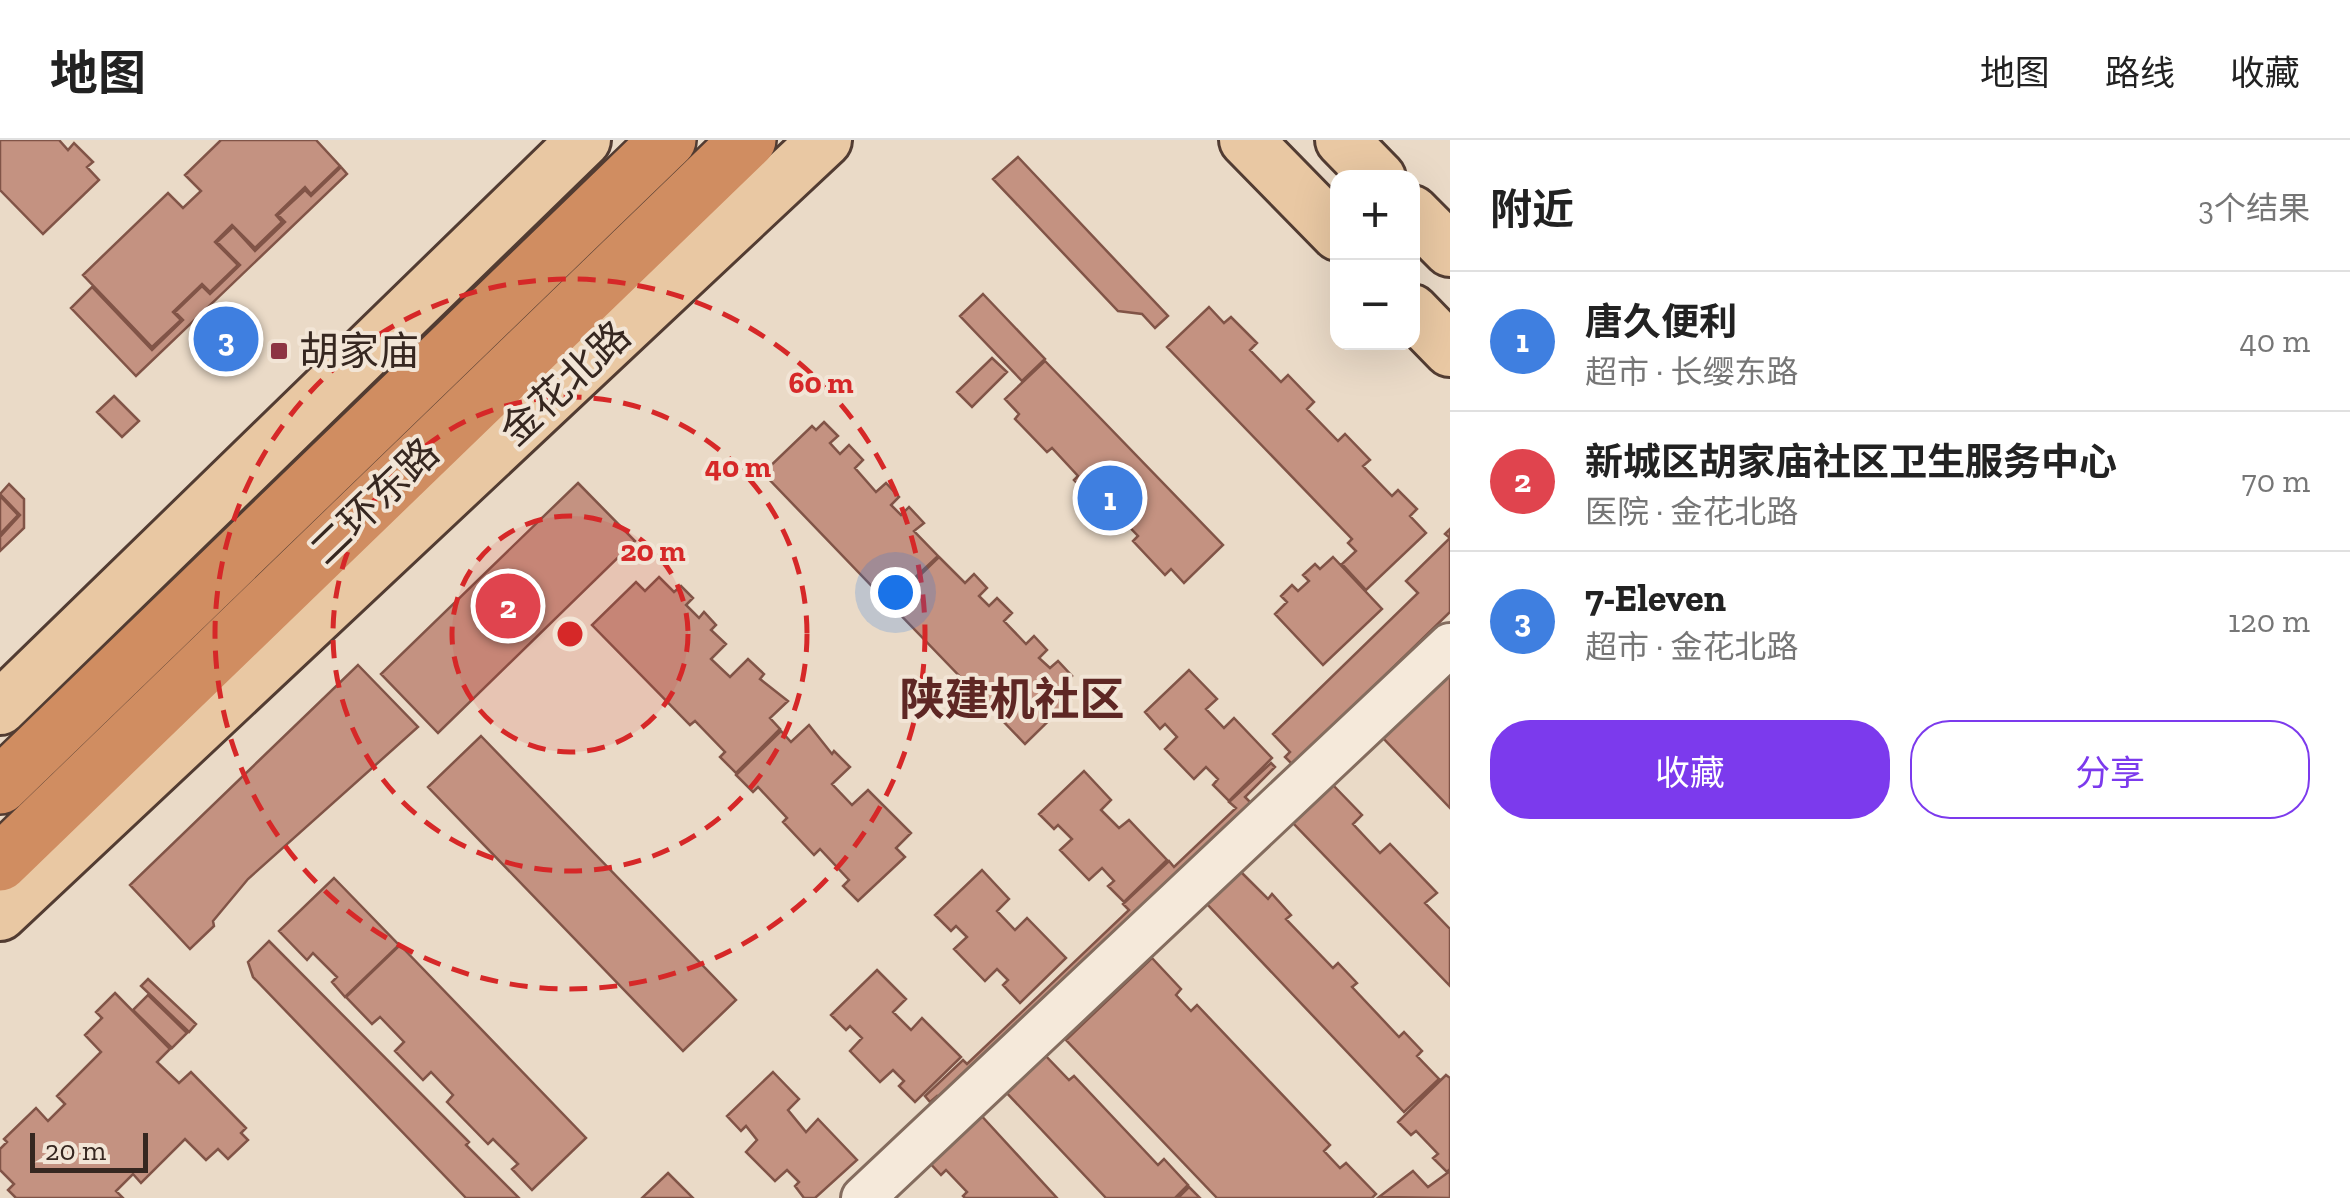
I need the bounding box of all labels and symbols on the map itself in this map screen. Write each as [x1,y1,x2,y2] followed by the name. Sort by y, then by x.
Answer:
[194,302,258,376] pin: 3
[490,311,640,455] street label: 金花北路
[299,327,419,375] place label: 胡家庙
[268,340,290,362] marker: 胡家庙
[788,365,854,401] text: 60 m
[300,428,448,574] street label: 二环东路
[705,449,771,485] text: 40 m
[1078,460,1142,536] pin: 1
[620,533,686,569] text: 20 m
[870,567,921,618] your location
[476,568,540,644] pin: 2
[552,616,588,652] centre of rings
[899,673,1125,727] district label: 陕建机社区
[30,1128,148,1172] scale bar

